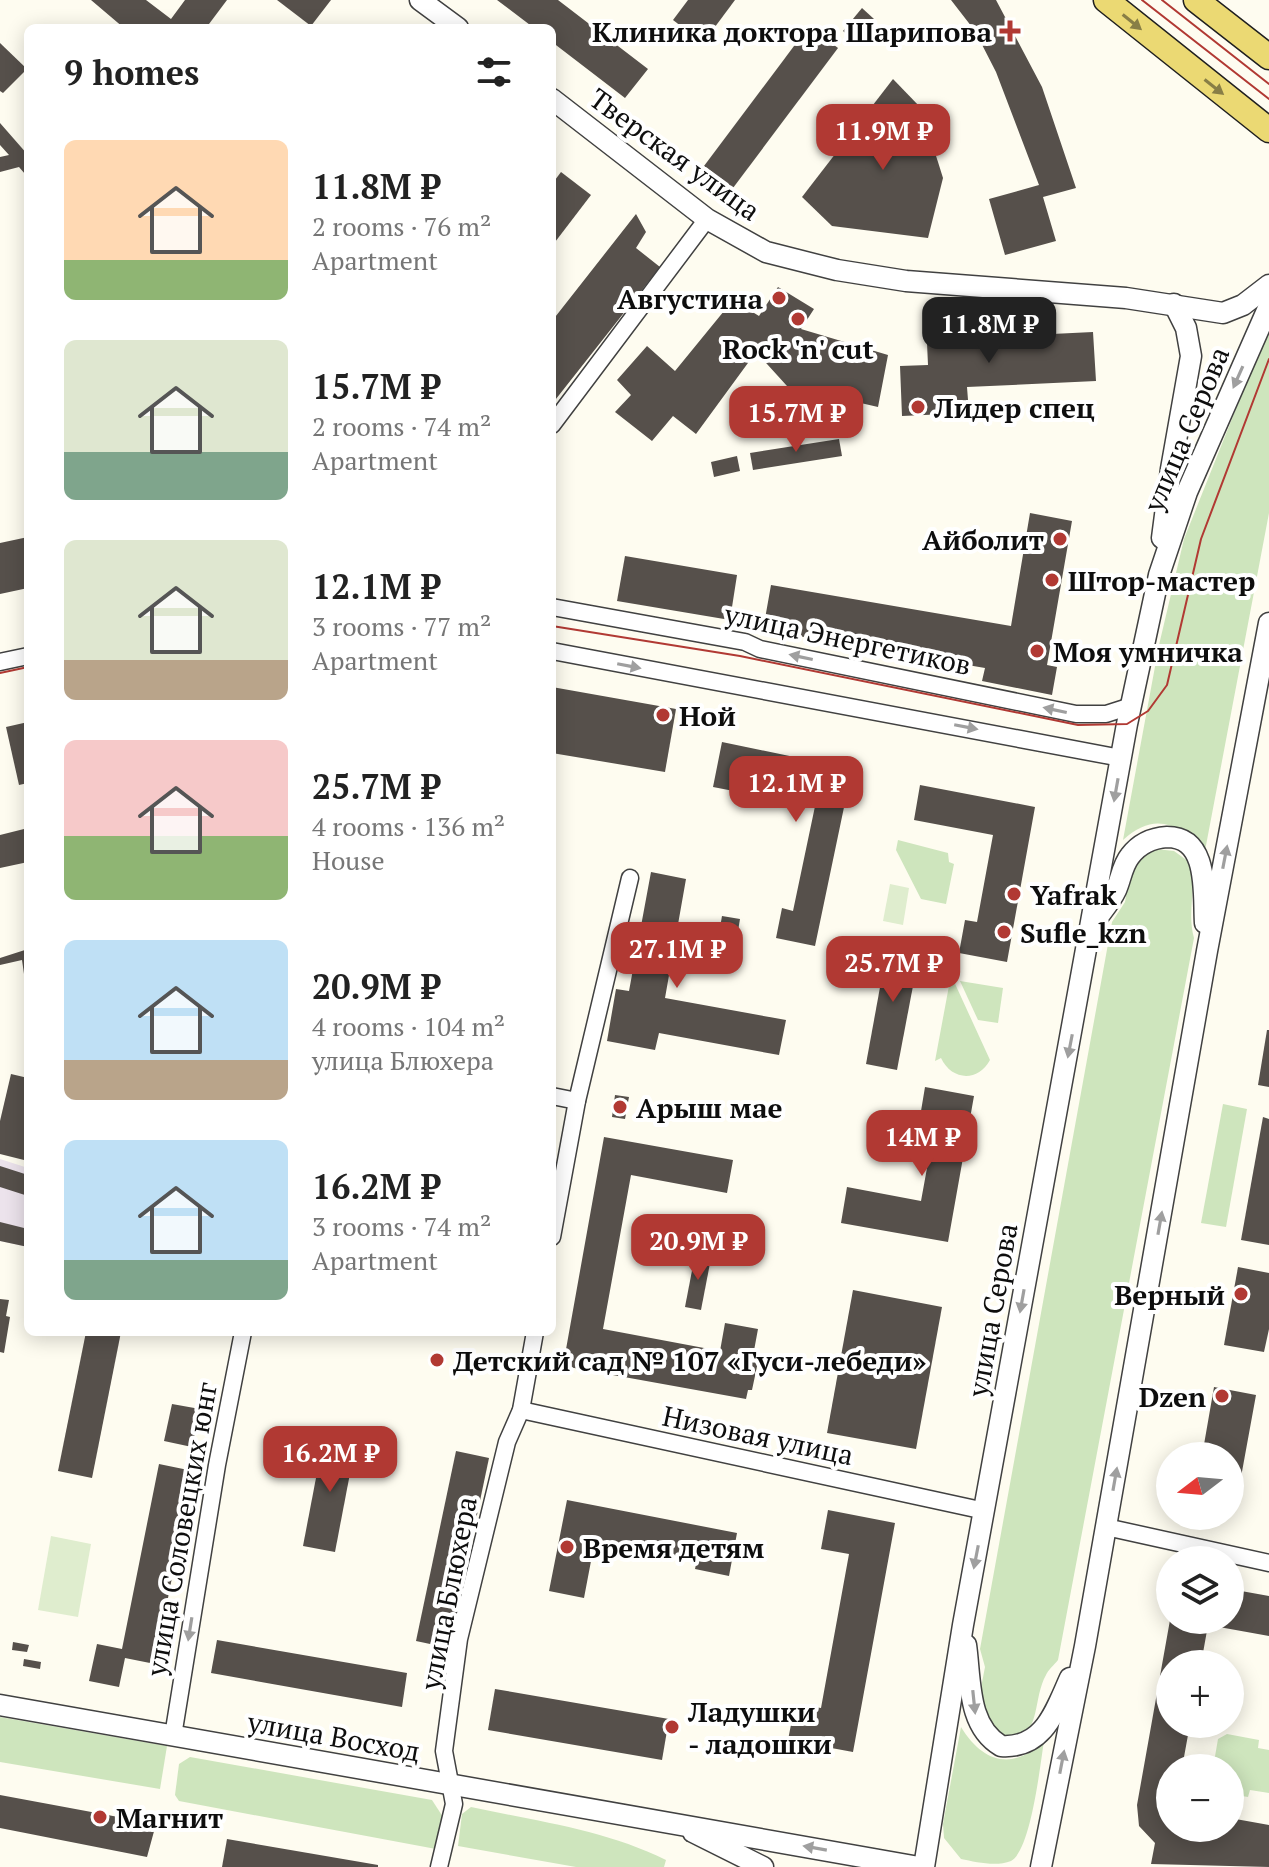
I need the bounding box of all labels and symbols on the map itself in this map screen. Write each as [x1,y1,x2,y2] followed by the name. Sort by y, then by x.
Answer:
[592,13,992,50] place label: Клиника доктора Шарипова
[1122,13,1142,29] one-way arrow
[999,20,1021,42] marker: Клиника доктора Шарипова
[1204,78,1224,94] one-way arrow
[582,80,768,228] street label: Тверская улица
[809,104,957,172] pin: 11.9M ₽
[617,280,763,317] place label: Августина
[770,289,788,307] marker: Августина
[915,297,1063,365] pin: 11.8M ₽
[789,310,807,328] marker: Rock 'n' cut
[722,330,874,367] place label: Rock 'n' cut
[1134,341,1237,518] street label: улица Серова
[1231,366,1244,389] one-way arrow
[722,386,870,454] pin: 15.7M ₽
[933,389,1095,426] place label: Лидер спец
[909,398,927,416] marker: Лидер спец
[922,521,1044,558] place label: Айболит
[1051,530,1069,548] marker: Айболит
[1068,562,1255,599] place label: Штор-мастер
[1043,571,1061,589] marker: Штор-мастер
[720,595,975,683] street label: улица Энергетиков
[1053,633,1243,670] place label: Моя умничка
[1028,642,1046,660] marker: Моя умничка
[788,650,813,663] one-way arrow
[616,660,641,672] one-way arrow
[679,697,736,734] place label: Ной
[1043,703,1068,715] one-way arrow
[654,706,672,724] marker: Ной
[954,722,979,734] one-way arrow
[722,756,870,824] pin: 12.1M ₽
[1109,778,1121,803] one-way arrow
[1220,844,1232,869] one-way arrow
[1030,876,1118,913] place label: Yafrak
[1005,885,1023,903] marker: Yafrak
[1020,914,1147,951] place label: Sufle_kzn
[603,922,751,990] pin: 27.1M ₽
[995,923,1013,941] marker: Sufle_kzn
[819,936,967,1004] pin: 25.7M ₽
[1063,1033,1075,1058] one-way arrow
[636,1089,783,1126] place label: Арыш мае
[611,1098,629,1116] marker: Арыш мае
[866,1110,978,1178] pin: 14M ₽
[1155,1210,1167,1235] one-way arrow
[624,1214,772,1282] pin: 20.9M ₽
[958,1220,1025,1401] street label: улица Серова
[1114,1276,1225,1313] place label: Верный
[1232,1285,1250,1303] marker: Верный
[1015,1289,1027,1314] one-way arrow
[453,1342,927,1379] place label: Детский сад № 107 «Гуси-лебеди»
[428,1351,446,1369] marker: Детский сад № 107 «Гуси-лебеди»
[1139,1378,1206,1415] place label: Dzen
[137,1379,225,1680] street label: улица Соловецких юнг
[1213,1387,1231,1405] marker: Dzen
[659,1397,857,1473] street label: Низовая улица
[256,1426,404,1494] pin: 16.2M ₽
[1156,1442,1244,1530] north arrow
[1109,1466,1121,1491] one-way arrow
[411,1493,485,1694] street label: улица Блюхера
[583,1529,764,1566] place label: Время детям
[558,1538,576,1556] marker: Время детям
[969,1545,981,1570] one-way arrow
[183,1617,196,1642] one-way arrow
[967,1690,980,1715] one-way arrow
[687,1693,832,1762] place label: Ладушки - ладошки
[244,1702,423,1769] street label: улица Восход
[663,1718,681,1736] marker: Ладушки - ладошки
[1056,1749,1068,1774] one-way arrow
[116,1799,223,1836] place label: Магнит
[91,1808,109,1826] marker: Магнит
[802,1841,827,1853] one-way arrow

